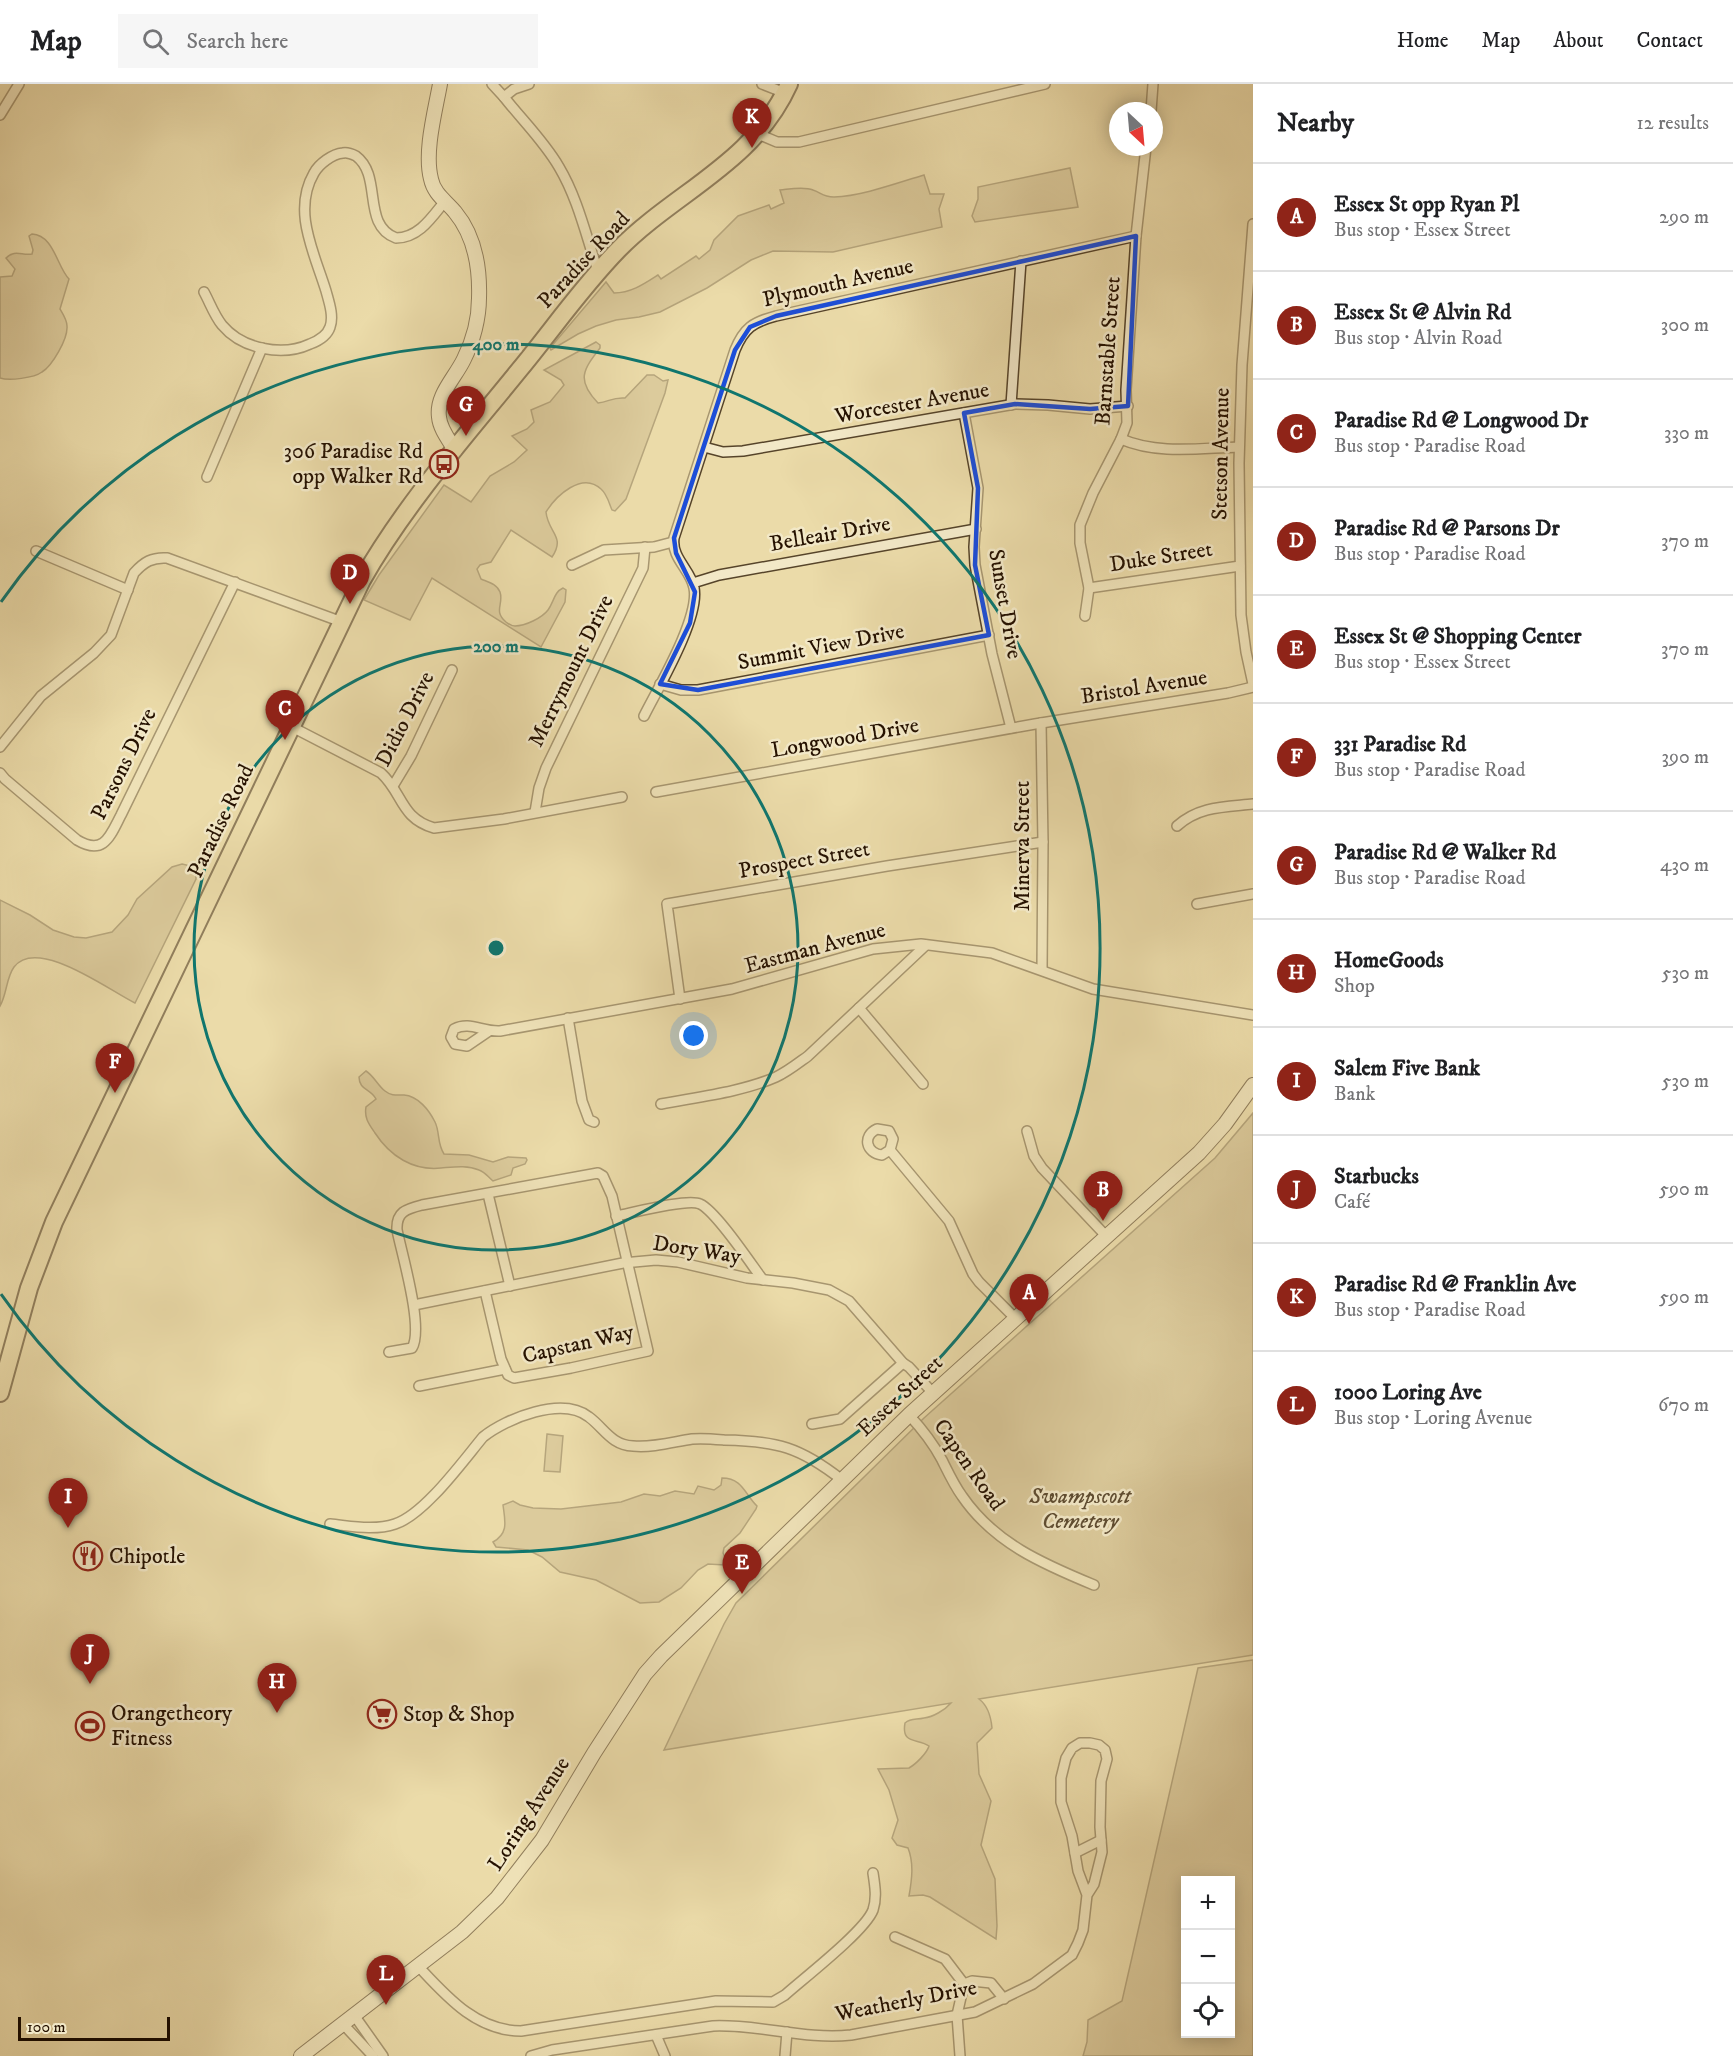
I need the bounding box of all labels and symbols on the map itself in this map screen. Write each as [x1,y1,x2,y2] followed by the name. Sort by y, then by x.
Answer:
[732,98,771,148] pin: K
[1109,102,1163,156] north arrow
[532,206,636,314] street label: Paradise Road
[760,253,916,313] street label: Plymouth Avenue
[1089,276,1127,426] street label: Barnstable Street
[471,334,520,356] text: 400 m
[832,376,991,430] street label: Worcester Avenue
[446,386,486,436] pin: G
[1206,388,1236,520] street label: Stetson Avenue
[284,438,423,490] place label: 306 Paradise Rd opp Walker Rd
[428,448,460,480] bus stop icon: 306 Paradise Rd opp Walker Rd
[767,510,893,558] street label: Belleair Drive
[1108,536,1214,578] street label: Duke Street
[982,547,1028,661] street label: Sunset Drive
[330,554,370,604] pin: D
[523,591,619,751] street label: Merrymount Drive
[736,618,906,676] street label: Summit View Drive
[473,636,519,658] text: 200 m
[1079,664,1209,710] street label: Bristol Avenue
[370,667,440,771] street label: Didio Drive
[266,690,304,740] pin: C
[85,704,163,824] street label: Parsons Drive
[769,712,921,764] street label: Longwood Drive
[182,760,260,882] street label: Paradise Road
[1009,781,1036,911] street label: Minerva Street
[736,835,872,885] street label: Prospect Street
[742,916,888,980] street label: Eastman Avenue
[486,938,506,958] centre of rings
[679,1021,708,1050] your location
[96,1044,134,1093] pin: F
[1084,1172,1122,1221] pin: B
[651,1230,744,1270] street label: Dory Way
[1010,1274,1048,1324] pin: A
[520,1318,637,1370] street label: Capstan Way
[852,1350,948,1442] street label: Essex Street
[928,1414,1010,1516] street label: Capen Road
[48,1478,88,1528] pin: I
[1028,1483,1132,1535] park label: Swampscott Cemetery
[72,1540,104,1572] restaurant icon: Chipotle
[109,1543,185,1570] place label: Chipotle
[722,1544,762,1594] pin: E
[70,1634,110,1684] pin: J
[258,1664,296,1713] pin: H
[366,1698,398,1730] supermarket icon: Stop & Shop
[111,1700,233,1752] place label: Orangetheory Fitness
[403,1701,514,1728] place label: Stop & Shop
[74,1710,106,1742] sports icon: Orangetheory Fitness
[482,1752,576,1876] street label: Loring Avenue
[366,1956,406,2005] pin: L
[832,1974,979,2028] street label: Weatherly Drive
[18,2014,170,2042] scale bar

